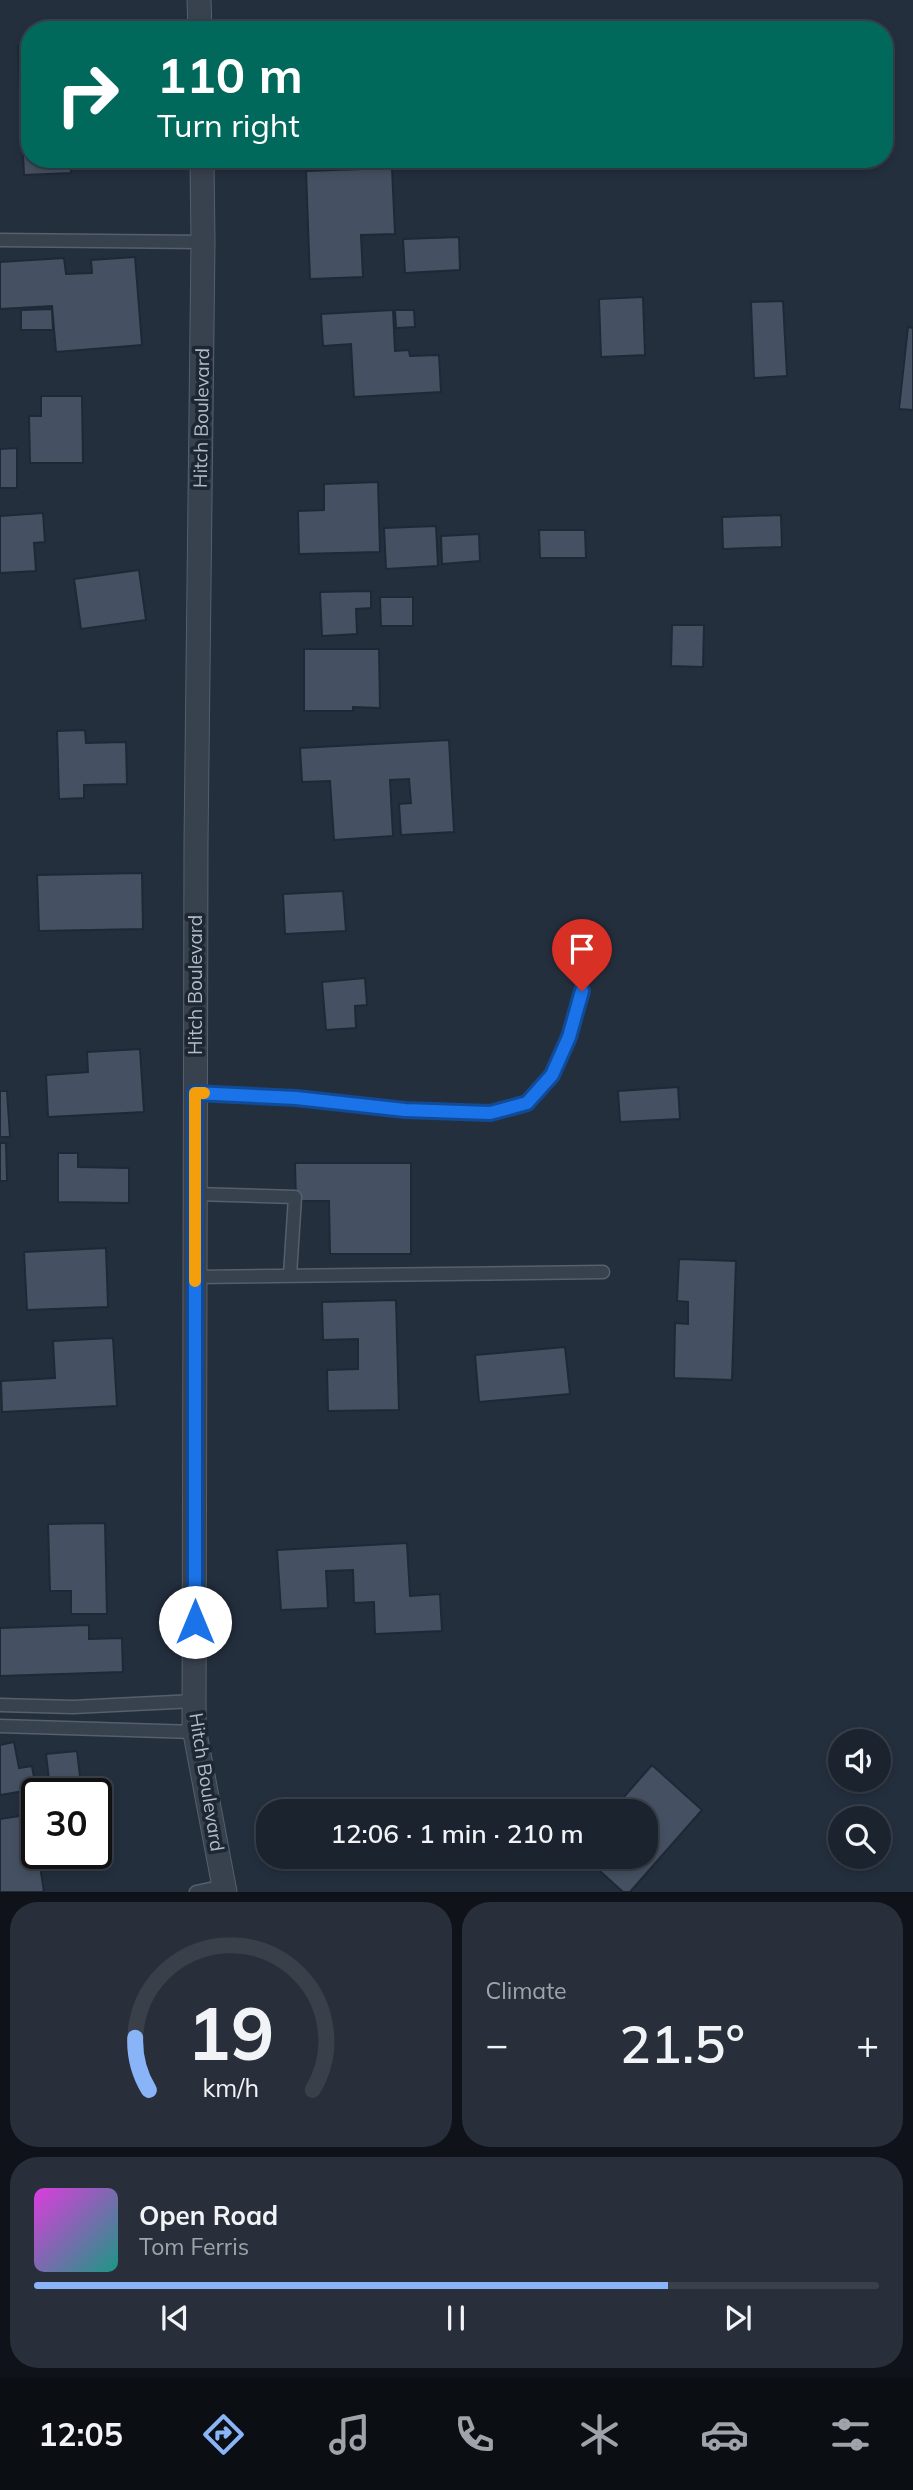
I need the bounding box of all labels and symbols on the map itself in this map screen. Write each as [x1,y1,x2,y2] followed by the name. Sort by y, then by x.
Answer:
[188,348,214,488] street label: Hitch Boulevard
[183,915,207,1055] street label: Hitch Boulevard
[552,919,612,991] pin
[158,1585,232,1659] position arrow
[184,1711,230,1853] street label: Hitch Boulevard
[21,1778,112,1869] speed limit sign: 30

